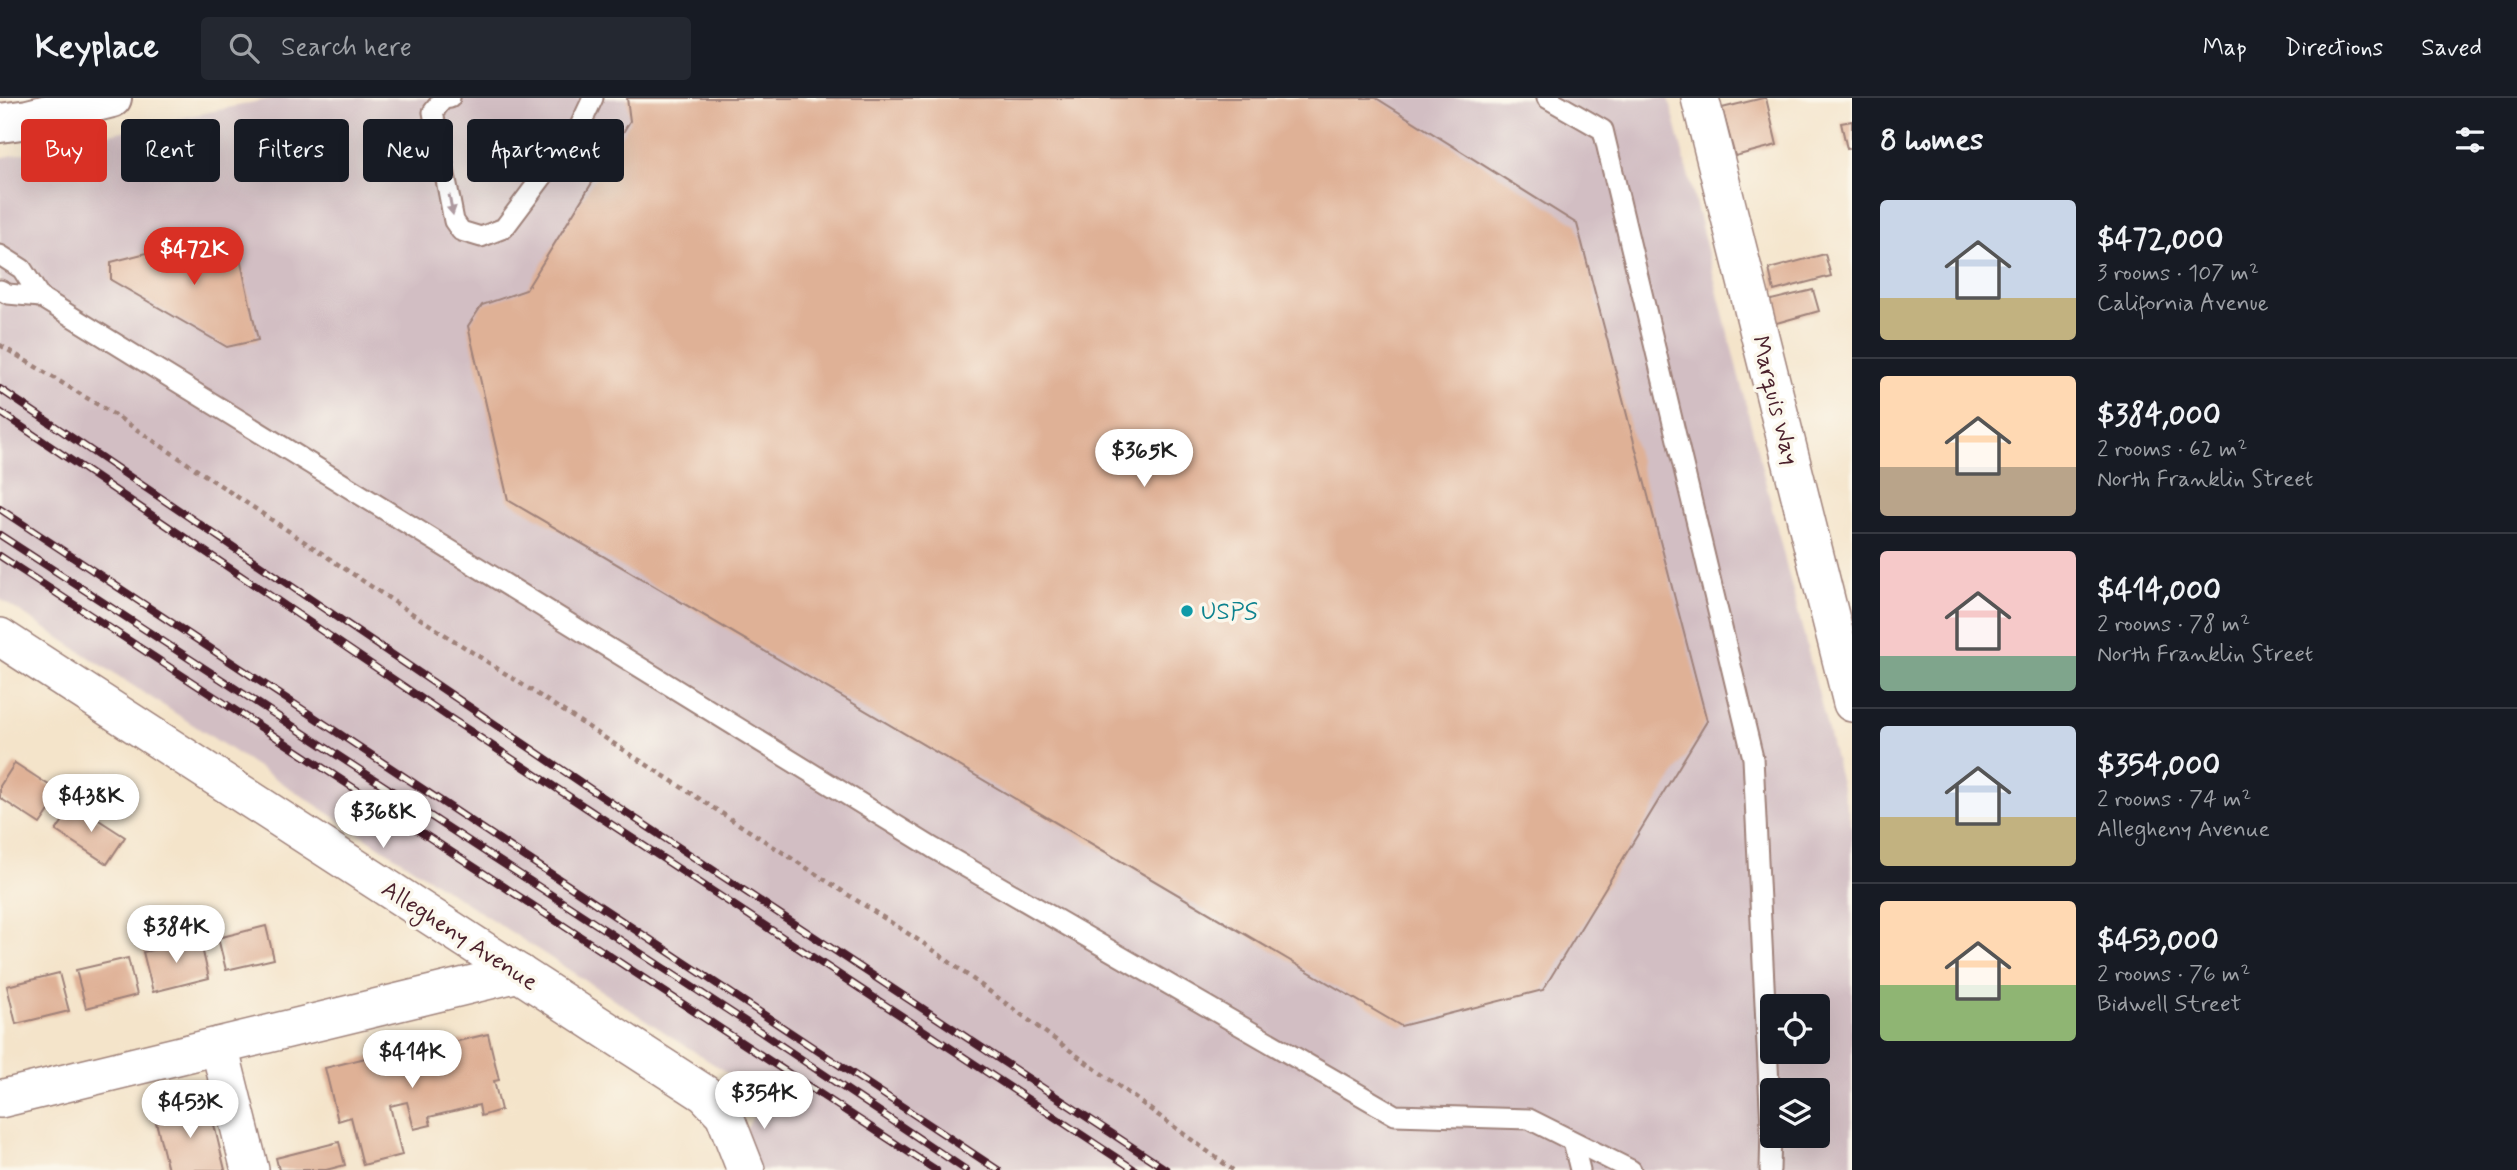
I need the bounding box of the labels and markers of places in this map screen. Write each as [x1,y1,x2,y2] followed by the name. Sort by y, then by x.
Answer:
[145,228,243,287] pin: $472K
[1095,430,1193,489] pin: $365K
[1201,597,1258,628] place label: USPS
[1179,603,1195,619] marker: USPS
[42,774,140,834] pin: $438K
[334,790,432,850] pin: $368K
[127,906,225,965] pin: $384K
[363,1030,461,1090] pin: $414K
[715,1072,813,1131] pin: $354K
[141,1080,239,1140] pin: $453K

